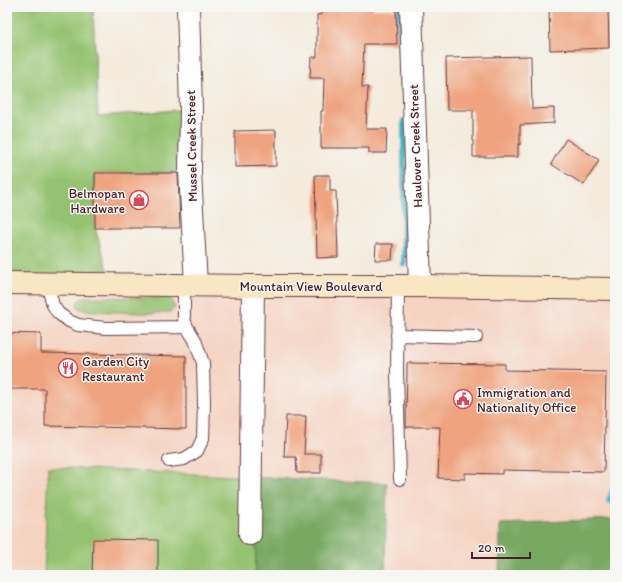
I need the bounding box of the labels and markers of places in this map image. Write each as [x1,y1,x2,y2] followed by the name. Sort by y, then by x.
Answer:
[69,186,126,216] place label: Belmopan Hardware
[128,189,150,211] shop icon: Belmopan Hardware
[82,354,149,384] place label: Garden City Restaurant
[57,357,79,379] restaurant icon: Garden City Restaurant
[477,385,576,415] place label: Immigration and Nationality Office
[452,388,474,410] public building icon: Immigration and Nationality Office

